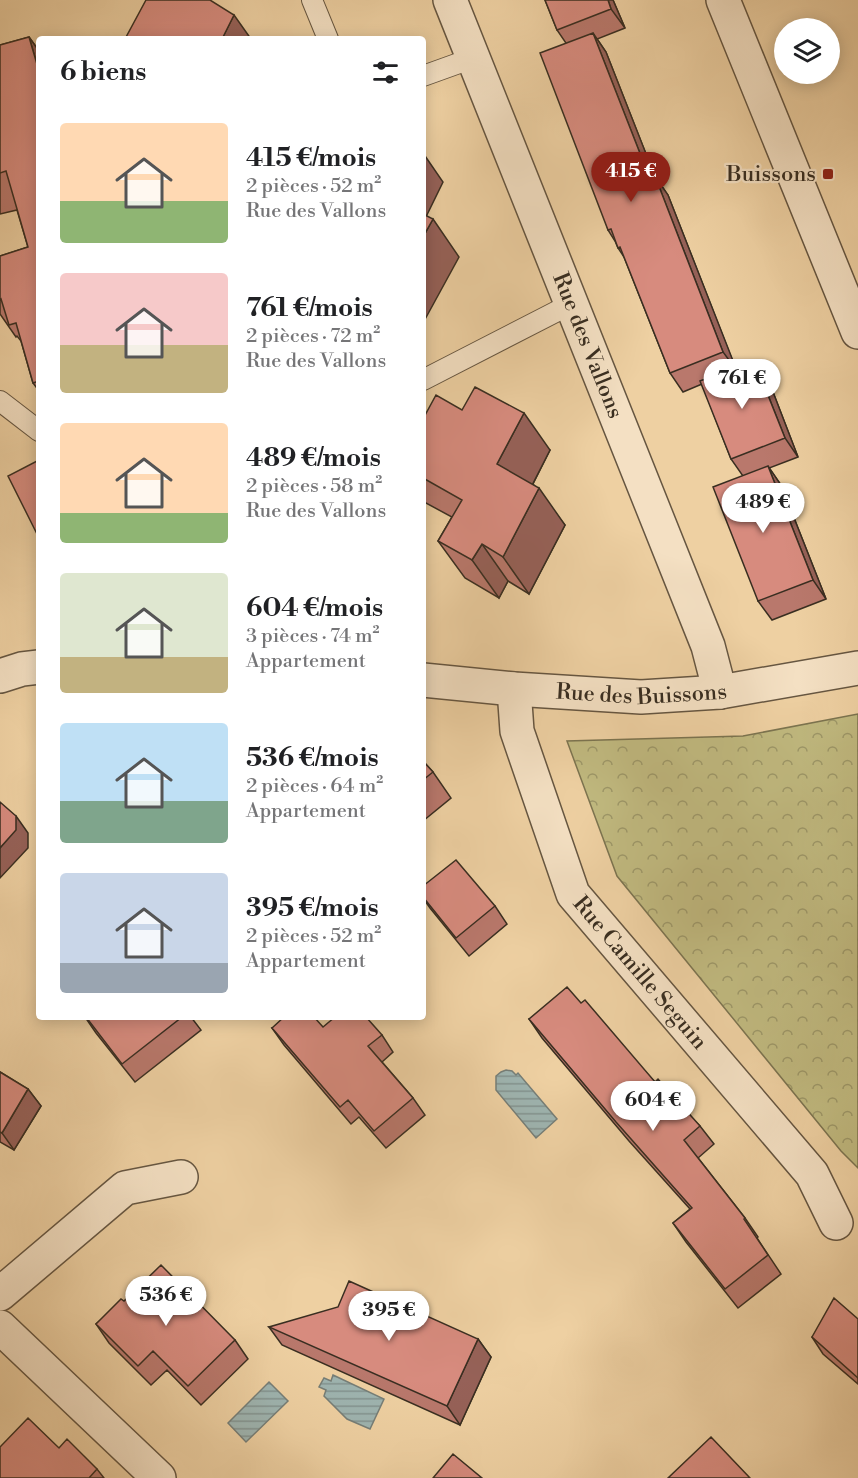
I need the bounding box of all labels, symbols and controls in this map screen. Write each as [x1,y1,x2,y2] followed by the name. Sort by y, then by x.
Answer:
[774,18,840,84] map controls
[774,18,840,84] button: layers
[60,56,146,88] text: 6 biens
[369,56,402,89] icon: filters
[246,142,376,174] text: 415 €/mois
[108,147,180,219] icon: home
[589,152,673,203] pin: 415 €
[605,159,657,184] text: 415 €
[725,161,816,188] place label: Buissons
[821,167,835,181] marker: Buissons
[246,174,381,199] text: 2 pièces · 52 m²
[246,199,386,224] text: Rue des Vallons
[547,269,629,422] street label: Rue des Vallons
[246,292,373,324] text: 761 €/mois
[108,297,180,369] icon: home
[246,324,380,349] text: 2 pièces · 72 m²
[246,349,386,374] text: Rue des Vallons
[700,359,784,410] pin: 761 €
[718,366,766,391] text: 761 €
[246,442,381,474] text: 489 €/mois
[108,447,180,519] icon: home
[246,474,382,499] text: 2 pièces · 58 m²
[721,483,805,534] pin: 489 €
[736,490,790,515] text: 489 €
[246,499,386,524] text: Rue des Vallons
[246,592,383,624] text: 604 €/mois
[108,597,180,669] icon: home
[246,624,379,649] text: 3 pièces · 74 m²
[246,649,366,674] text: Appartement
[555,678,729,711] street label: Rue des Buissons
[246,742,379,774] text: 536 €/mois
[108,747,180,819] icon: home
[246,774,383,799] text: 2 pièces · 64 m²
[246,799,366,824] text: Appartement
[567,891,713,1055] street label: Rue Camille Seguin
[246,892,379,924] text: 395 €/mois
[108,897,180,969] icon: home
[246,924,381,949] text: 2 pièces · 52 m²
[246,949,366,974] text: Appartement
[611,1081,695,1132] pin: 604 €
[625,1088,681,1113] text: 604 €
[124,1276,208,1327] pin: 536 €
[139,1283,193,1308] text: 536 €
[347,1291,431,1342] pin: 395 €
[362,1298,416,1323] text: 395 €

